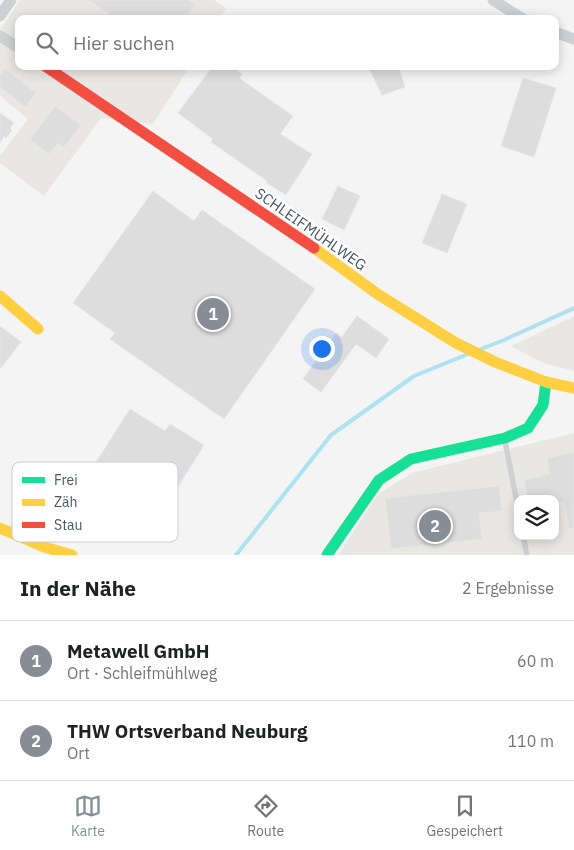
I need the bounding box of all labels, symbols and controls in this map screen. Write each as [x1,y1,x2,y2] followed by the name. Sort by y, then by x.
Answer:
[15,15,559,70] search box
[33,29,61,57] icon: search
[73,31,175,55] text: Hier suchen
[252,183,370,275] street label: SCHLEIFMÜHLWEG
[197,295,229,333] pin: 1
[309,336,335,362] your location
[12,462,178,542] legend
[54,471,78,489] text: Frei
[54,493,78,511] text: Zäh
[514,495,559,540] map controls
[514,495,559,540] button: layers
[419,507,451,545] pin: 2
[54,516,82,534] text: Stau
[20,574,136,602] text: In der Nähe
[462,578,554,598] text: 2 Ergebnisse
[67,639,209,663] text: Metawell GmbH
[31,651,41,671] text: 1
[517,651,554,671] text: 60 m
[67,663,217,683] text: Ort · Schleifmühlweg
[67,719,307,743] text: THW Ortsverband Neuburg
[31,731,41,751] text: 2
[507,731,554,751] text: 110 m
[67,743,90,763] text: Ort
[71,792,105,840] tab: Karte
[247,792,284,840] tab: Route
[427,792,503,840] tab: Gespeichert

